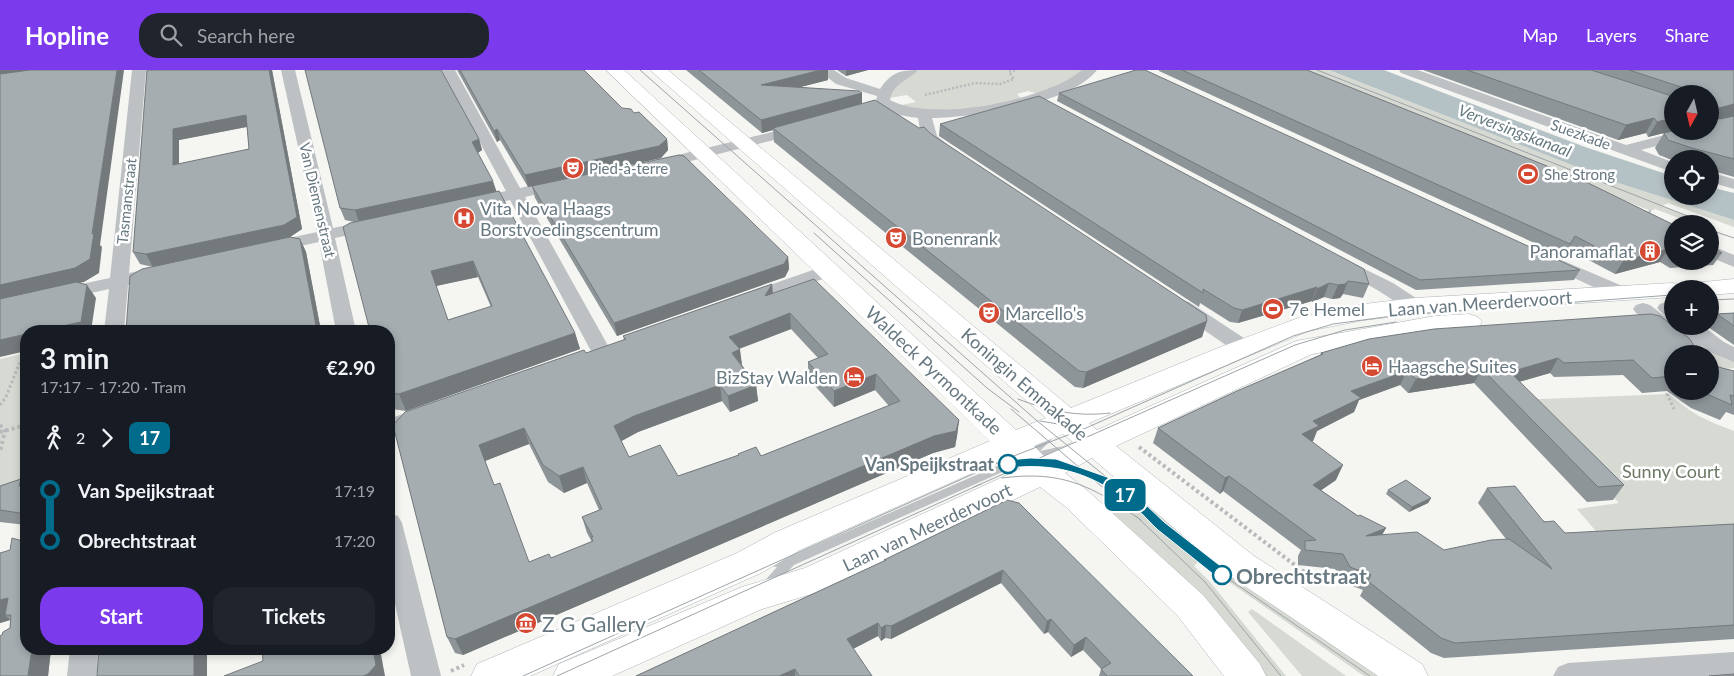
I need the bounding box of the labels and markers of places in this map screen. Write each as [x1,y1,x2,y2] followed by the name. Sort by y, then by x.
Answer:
[561,156,585,180] theatre icon: Pied-à-terre
[589,159,668,177] place label: Pied-à-terre
[1516,162,1540,186] sports icon: She Strong
[1544,165,1615,183] place label: She Strong
[480,197,659,240] place label: Vita Nova Haags Borstvoedingscentrum
[452,206,476,230] hospital icon: Vita Nova Haags Borstvoedingscentrum
[884,226,908,250] theatre icon: Bonenrank
[912,227,999,249] place label: Bonenrank
[1638,239,1662,263] building icon: Panoramaflat
[1529,240,1635,262] place label: Panoramaflat
[1261,297,1285,321] sports icon: 7e Hemel
[1289,298,1365,320] place label: 7e Hemel
[977,301,1001,325] theatre icon: Marcello's
[1005,302,1084,324] place label: Marcello's
[1360,354,1384,378] hotel icon: Haagsche Suites
[1388,355,1517,377] place label: Haagsche Suites
[842,365,866,389] hotel icon: BizStay Walden
[716,366,838,388] place label: BizStay Walden
[864,453,994,475] place label: Van Speijkstraat
[998,454,1018,474] marker: Van Speijkstraat
[1236,563,1367,588] place label: Obrechtstraat
[1212,565,1232,585] marker: Obrechtstraat
[514,611,538,635] museum icon: Z G Gallery
[542,611,646,636] place label: Z G Gallery

